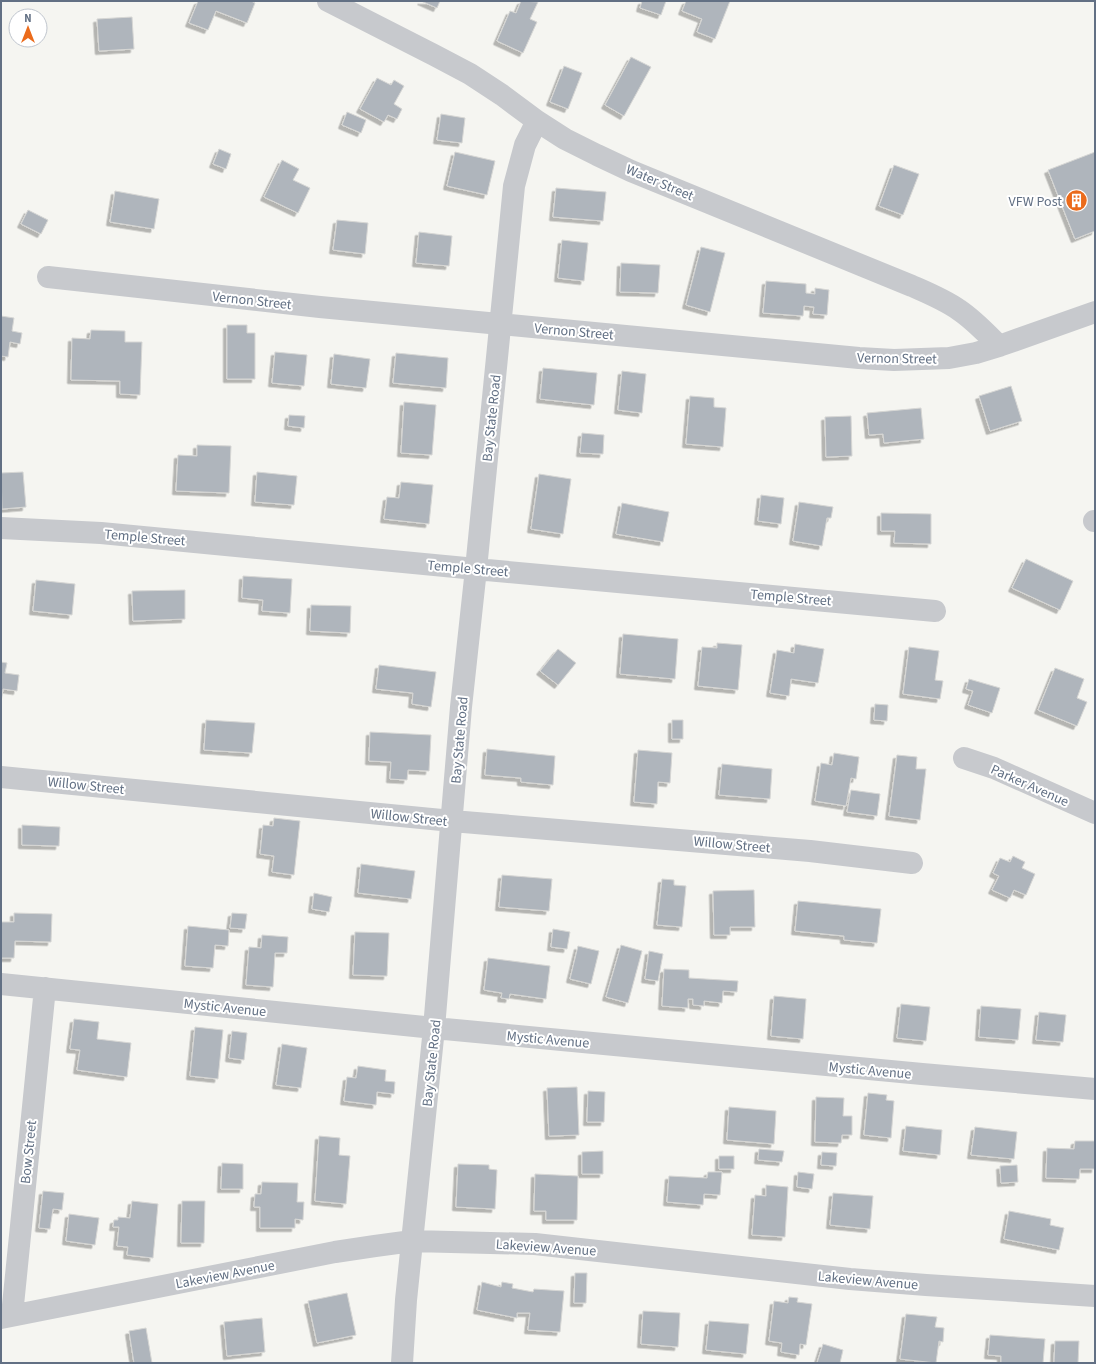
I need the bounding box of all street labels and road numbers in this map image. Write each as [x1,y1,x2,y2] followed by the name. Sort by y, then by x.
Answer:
[623,160,697,206] street label: Water Street
[211,287,293,315] street label: Vernon Street
[533,319,615,345] street label: Vernon Street
[857,348,937,370] street label: Vernon Street
[477,374,507,463] street label: Bay State Road
[104,524,187,552] street label: Temple Street
[427,555,510,583] street label: Temple Street
[750,584,833,612] street label: Temple Street
[446,696,474,784] street label: Bay State Road
[987,760,1072,812] street label: Parker Avenue
[47,772,126,800] street label: Willow Street
[370,804,449,832] street label: Willow Street
[693,832,771,858] street label: Willow Street
[183,994,267,1022] street label: Mystic Avenue
[417,1019,447,1108] street label: Bay State Road
[506,1026,590,1054] street label: Mystic Avenue
[828,1057,912,1085] street label: Mystic Avenue
[16,1119,42,1185] street label: Bow Street
[495,1235,597,1261] street label: Lakeview Avenue
[174,1256,277,1294] street label: Lakeview Avenue
[817,1267,919,1295] street label: Lakeview Avenue

